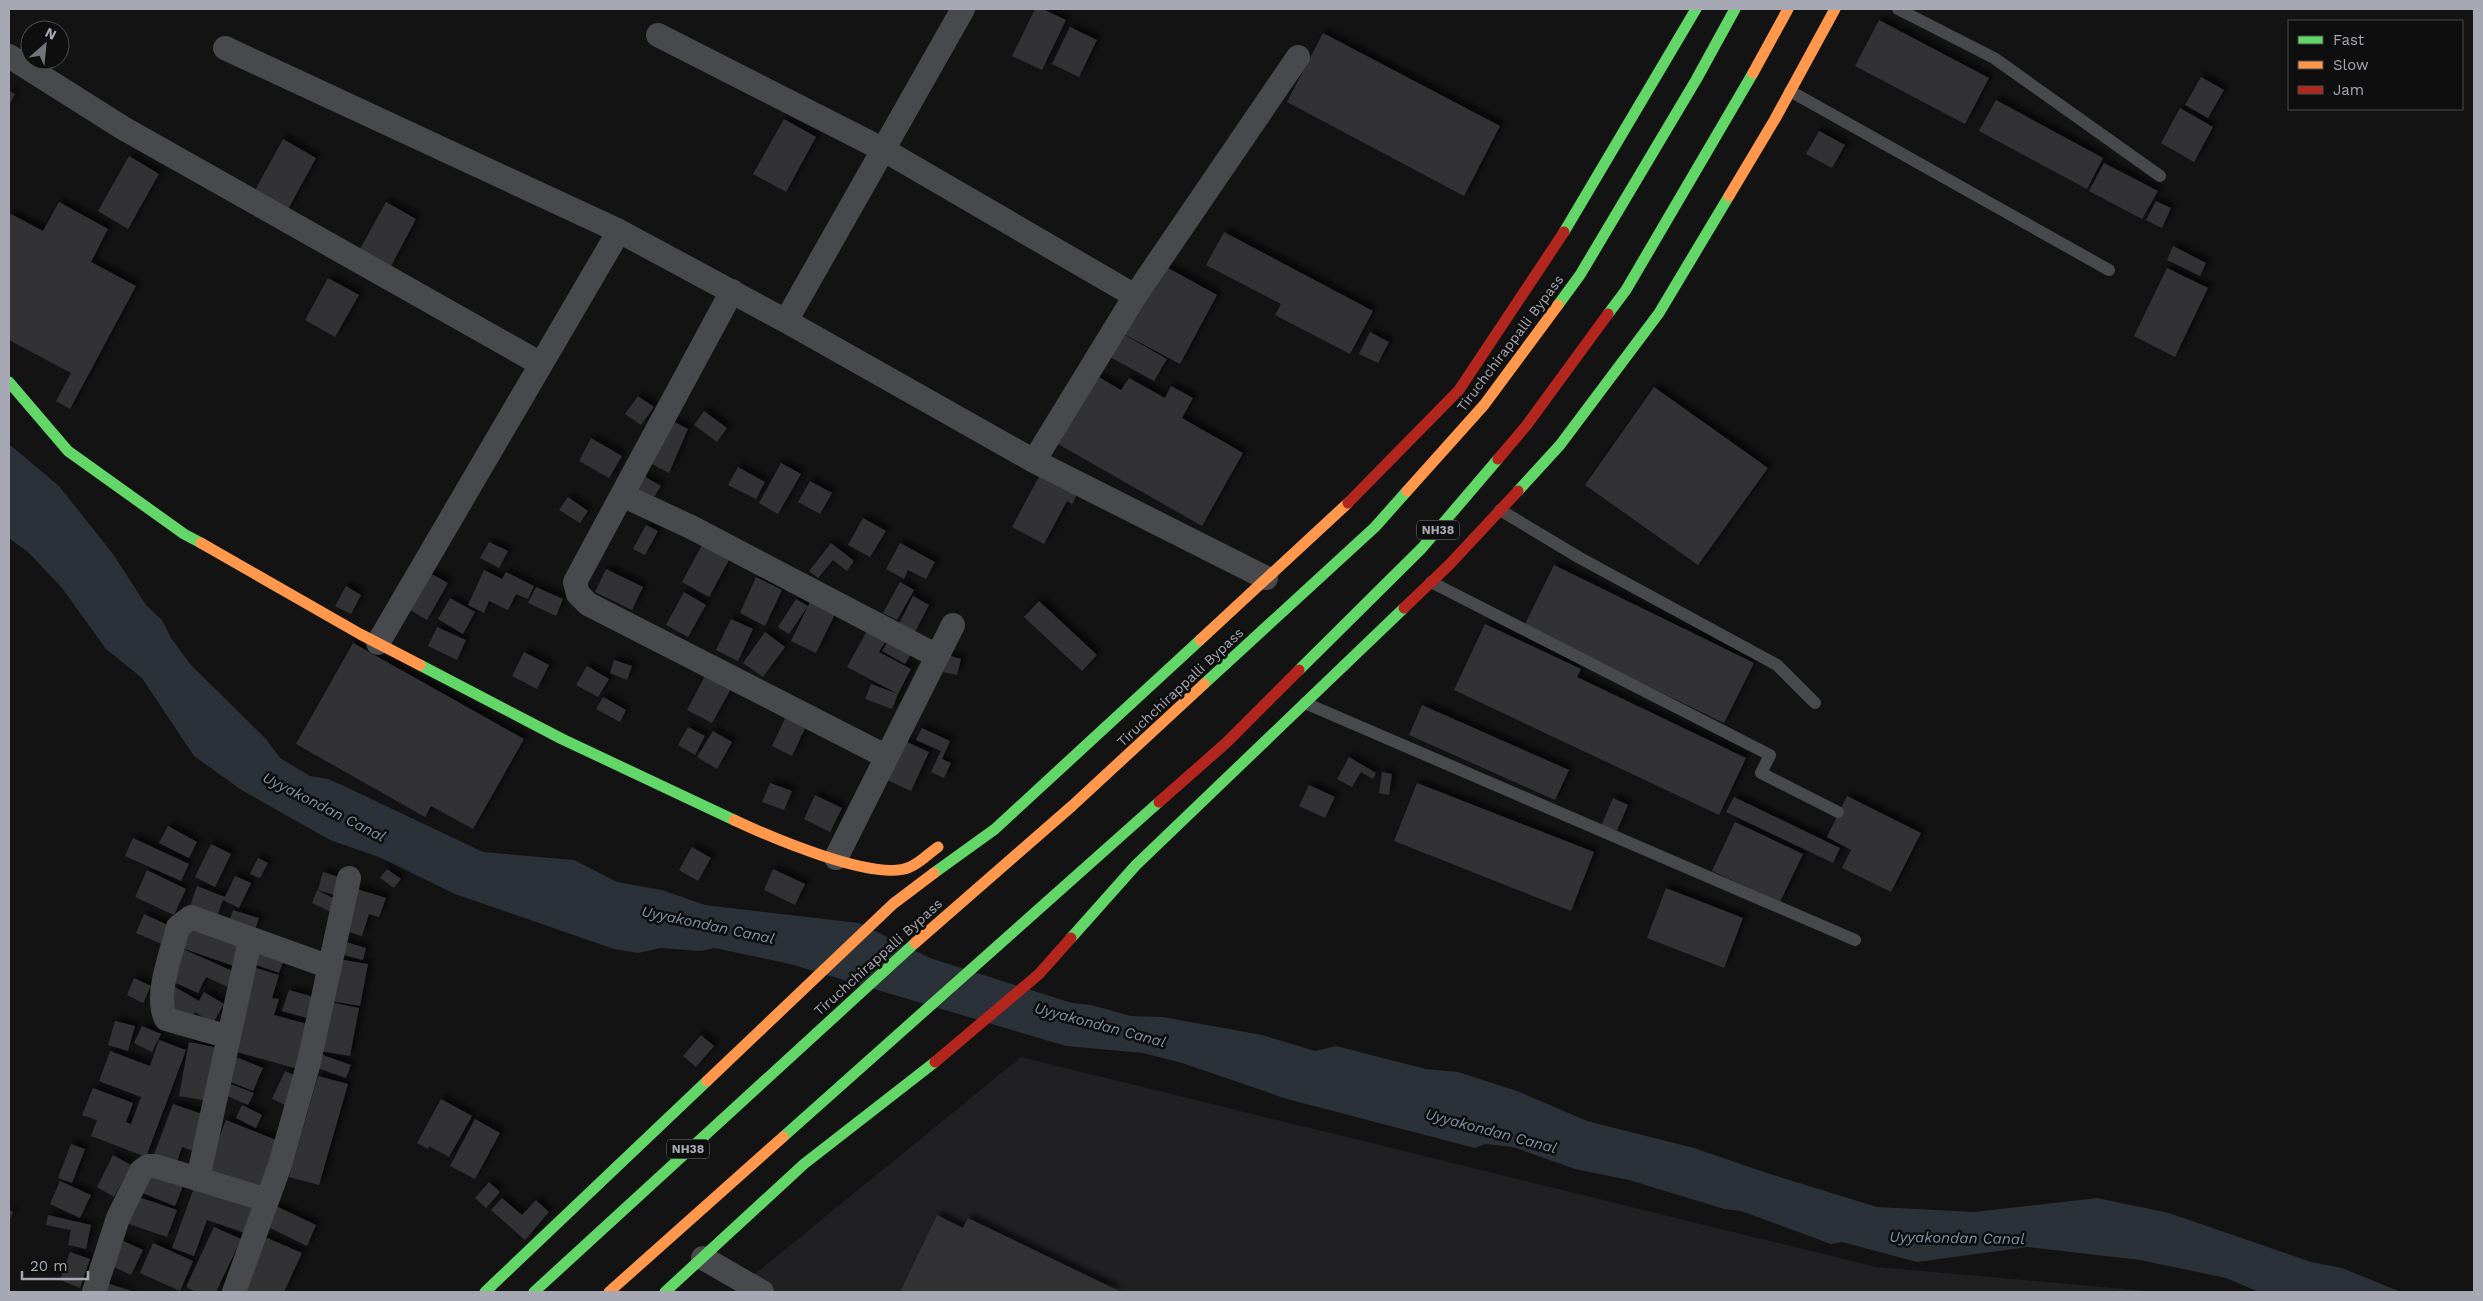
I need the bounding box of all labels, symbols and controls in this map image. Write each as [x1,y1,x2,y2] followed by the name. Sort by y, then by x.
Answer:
[20,20,70,70] north arrow
[2288,20,2463,110] legend
[43,24,59,43] text: N
[2333,31,2365,49] text: Fast
[2333,56,2369,74] text: Slow
[2333,81,2364,99] text: Jam
[1453,272,1567,414] street label: Tiruchchirappalli Bypass
[1417,520,1459,540] road number: NH38
[1114,624,1246,750] street label: Tiruchchirappalli Bypass
[260,768,389,846] water label: Uyyakondan Canal
[811,895,945,1019] street label: Tiruchchirappalli Bypass
[640,902,776,948] water label: Uyyakondan Canal
[1032,999,1168,1051] water label: Uyyakondan Canal
[1423,1105,1559,1157] water label: Uyyakondan Canal
[667,1140,709,1158] road number: NH38
[1889,1228,2025,1248] water label: Uyyakondan Canal
[22,1248,89,1280] scale bar
[30,1257,68,1275] text: 20 m

